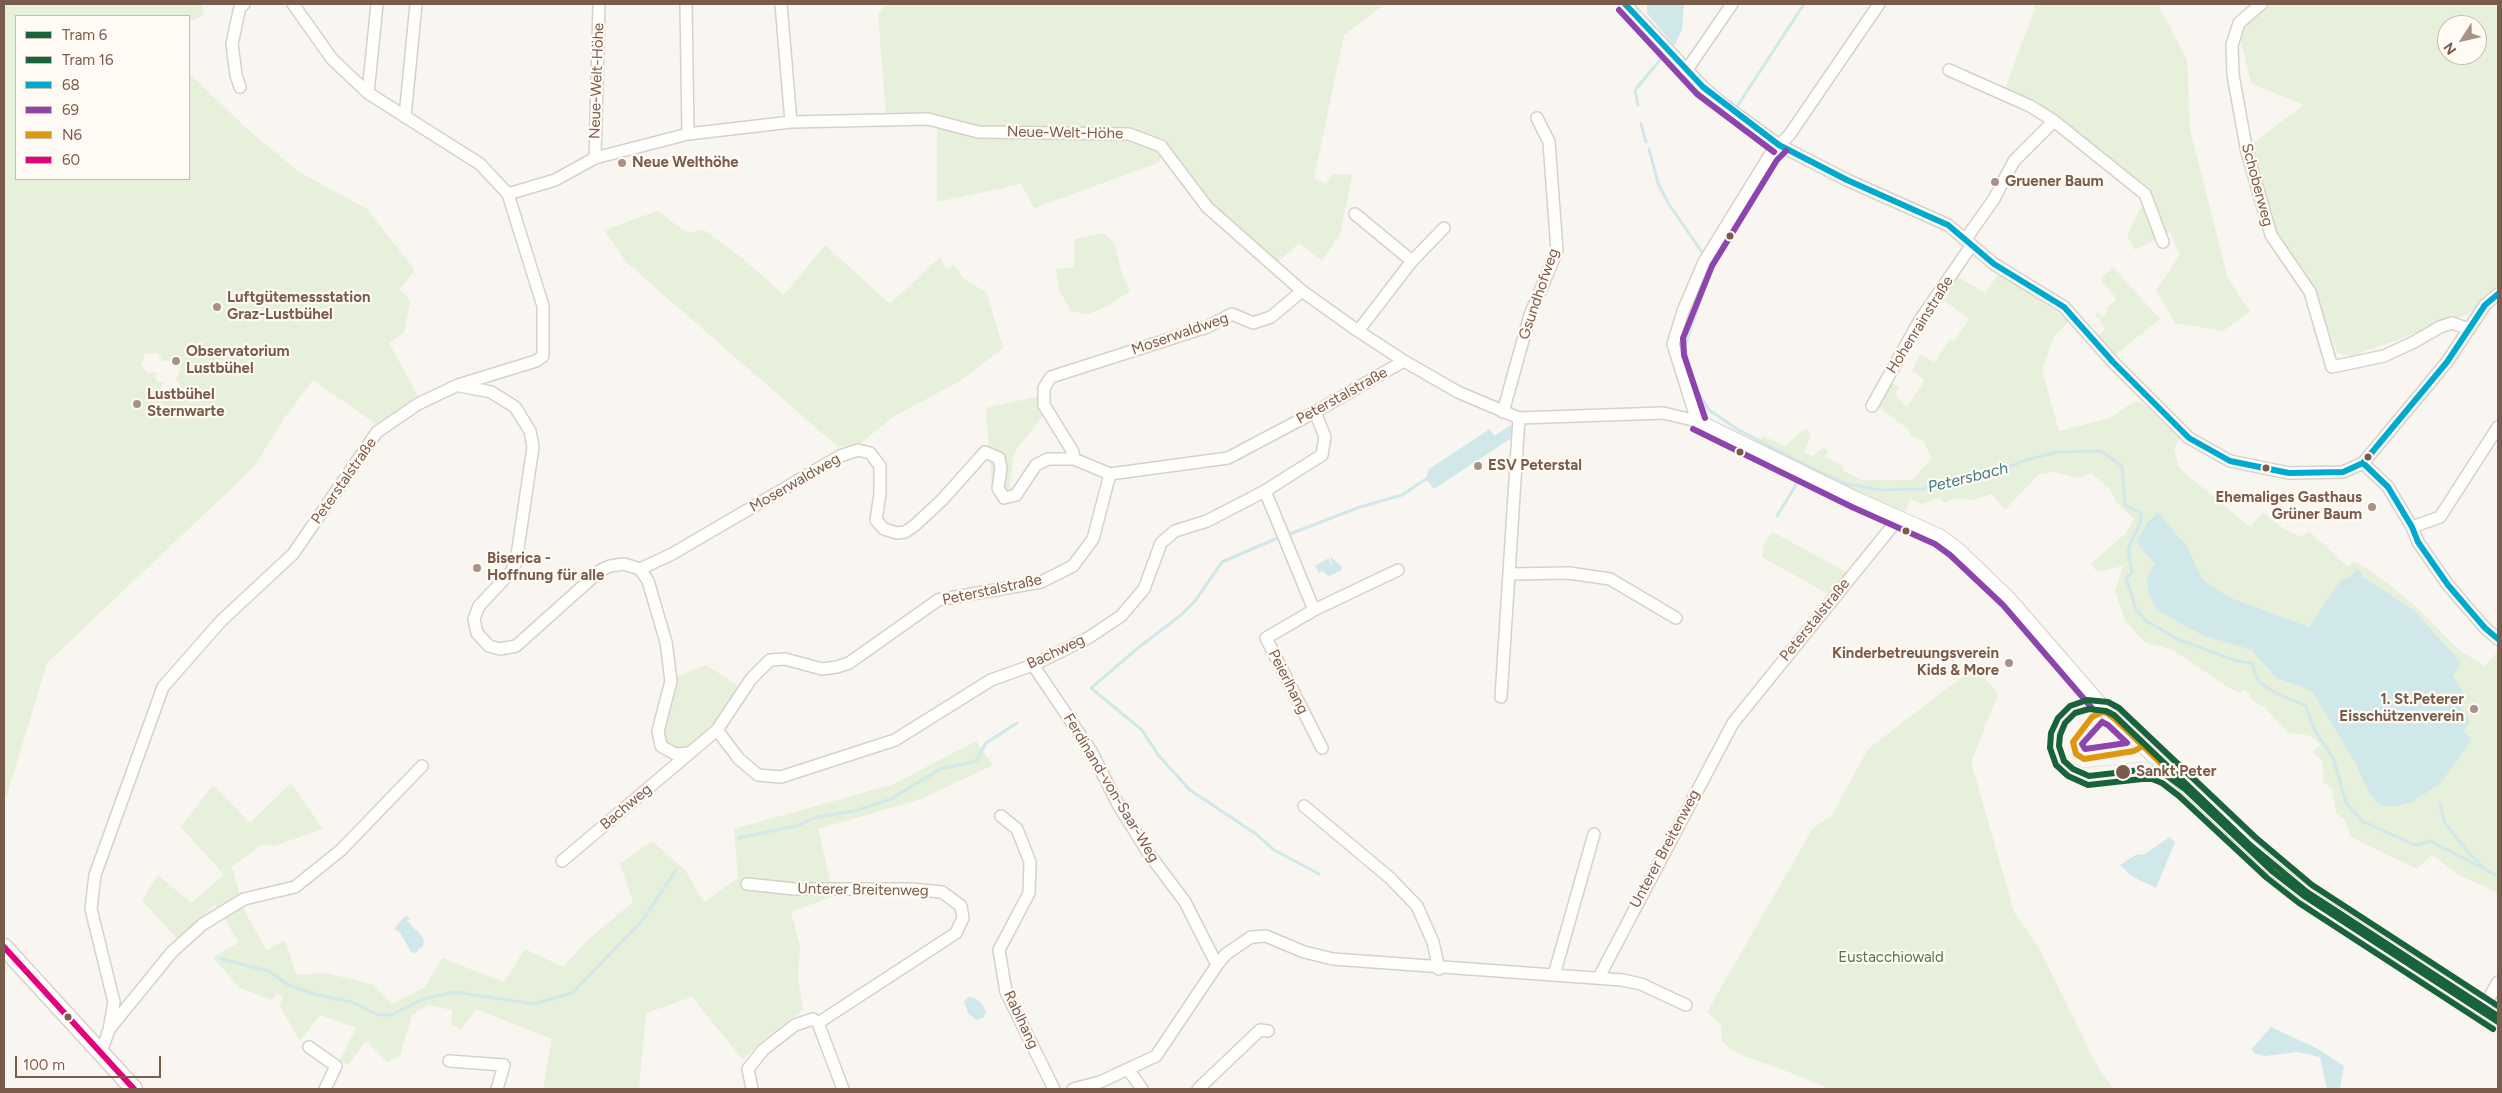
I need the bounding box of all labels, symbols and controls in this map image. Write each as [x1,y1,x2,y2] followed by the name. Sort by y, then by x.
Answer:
[15,15,190,180] legend
[2437,15,2487,65] north arrow
[586,23,608,139] street label: Neue-Welt-Höhe
[62,26,107,44] text: Tram 6
[2440,39,2460,58] text: N
[62,51,113,69] text: Tram 16
[62,76,80,94] text: 68
[62,101,79,119] text: 69
[1007,123,1123,143] street label: Neue-Welt-Höhe
[62,126,82,144] text: N6
[2237,142,2277,228] street label: Schoberweg
[62,151,80,169] text: 60
[632,154,739,172] place label: Neue Welthöhe
[616,157,628,169] marker: Neue Welthöhe
[2005,173,2104,191] place label: Gruener Baum
[1989,176,2001,188] marker: Gruener Baum
[1725,231,1735,241] unlabelled marker
[1515,246,1563,342] street label: Gsundhofweg
[1883,273,1957,377] street label: Hohenrainstraße
[227,289,371,324] place label: Luftgütemessstation Graz-Lustbühel
[211,301,223,313] marker: Luftgütemessstation Graz-Lustbühel
[1129,309,1231,359] street label: Moserwaldweg
[186,343,290,378] place label: Observatorium Lustbühel
[170,355,182,367] marker: Observatorium Lustbühel
[1293,364,1391,428] street label: Peterstalstraße
[147,386,224,421] place label: Lustbühel Sternwarte
[131,398,143,410] marker: Lustbühel Sternwarte
[308,434,380,528] street label: Peterstalstraße
[1735,447,1745,457] unlabelled marker
[747,450,843,516] street label: Moserwaldweg
[2363,452,2373,462] unlabelled marker
[1488,457,1582,475] place label: ESV Peterstal
[1926,459,2010,497] water label: Petersbach
[1472,460,1484,472] marker: ESV Peterstal
[2261,463,2271,473] unlabelled marker
[2216,489,2362,524] place label: Ehemaliges Gasthaus Grüner Baum
[2366,501,2378,513] marker: Ehemaliges Gasthaus Grüner Baum
[1901,526,1911,536] unlabelled marker
[487,550,604,585] place label: Biserica - Hoffnung für alle
[471,562,483,574] marker: Biserica - Hoffnung für alle
[941,571,1043,609] street label: Peterstalstraße
[1776,575,1854,665] street label: Peterstalstraße
[1024,631,1088,673] street label: Bachweg
[1832,645,1999,680] place label: Kinderbetreuungsverein Kids & More
[1264,647,1312,717] street label: Peierlhang
[2003,657,2015,669] marker: Kinderbetreuungsverein Kids & More
[2339,691,2464,726] place label: 1. St.Peterer Eisschützenverein
[2468,703,2480,715] marker: 1. St.Peterer Eisschützenverein
[1059,710,1163,866] street label: Ferdinand-von-Saar-Weg
[2114,763,2132,781] marker: Sankt Peter
[2136,763,2216,781] place label: Sankt Peter
[597,780,655,834] street label: Bachweg
[1626,787,1704,911] street label: Unterer Breitenweg
[797,880,929,900] street label: Unterer Breitenweg
[1838,949,1944,967] park label: Eustacchiowald
[1000,988,1042,1052] street label: Rablhang
[63,1012,73,1022] unlabelled marker
[18,1046,164,1078] scale bar
[23,1056,65,1074] text: 100 m

